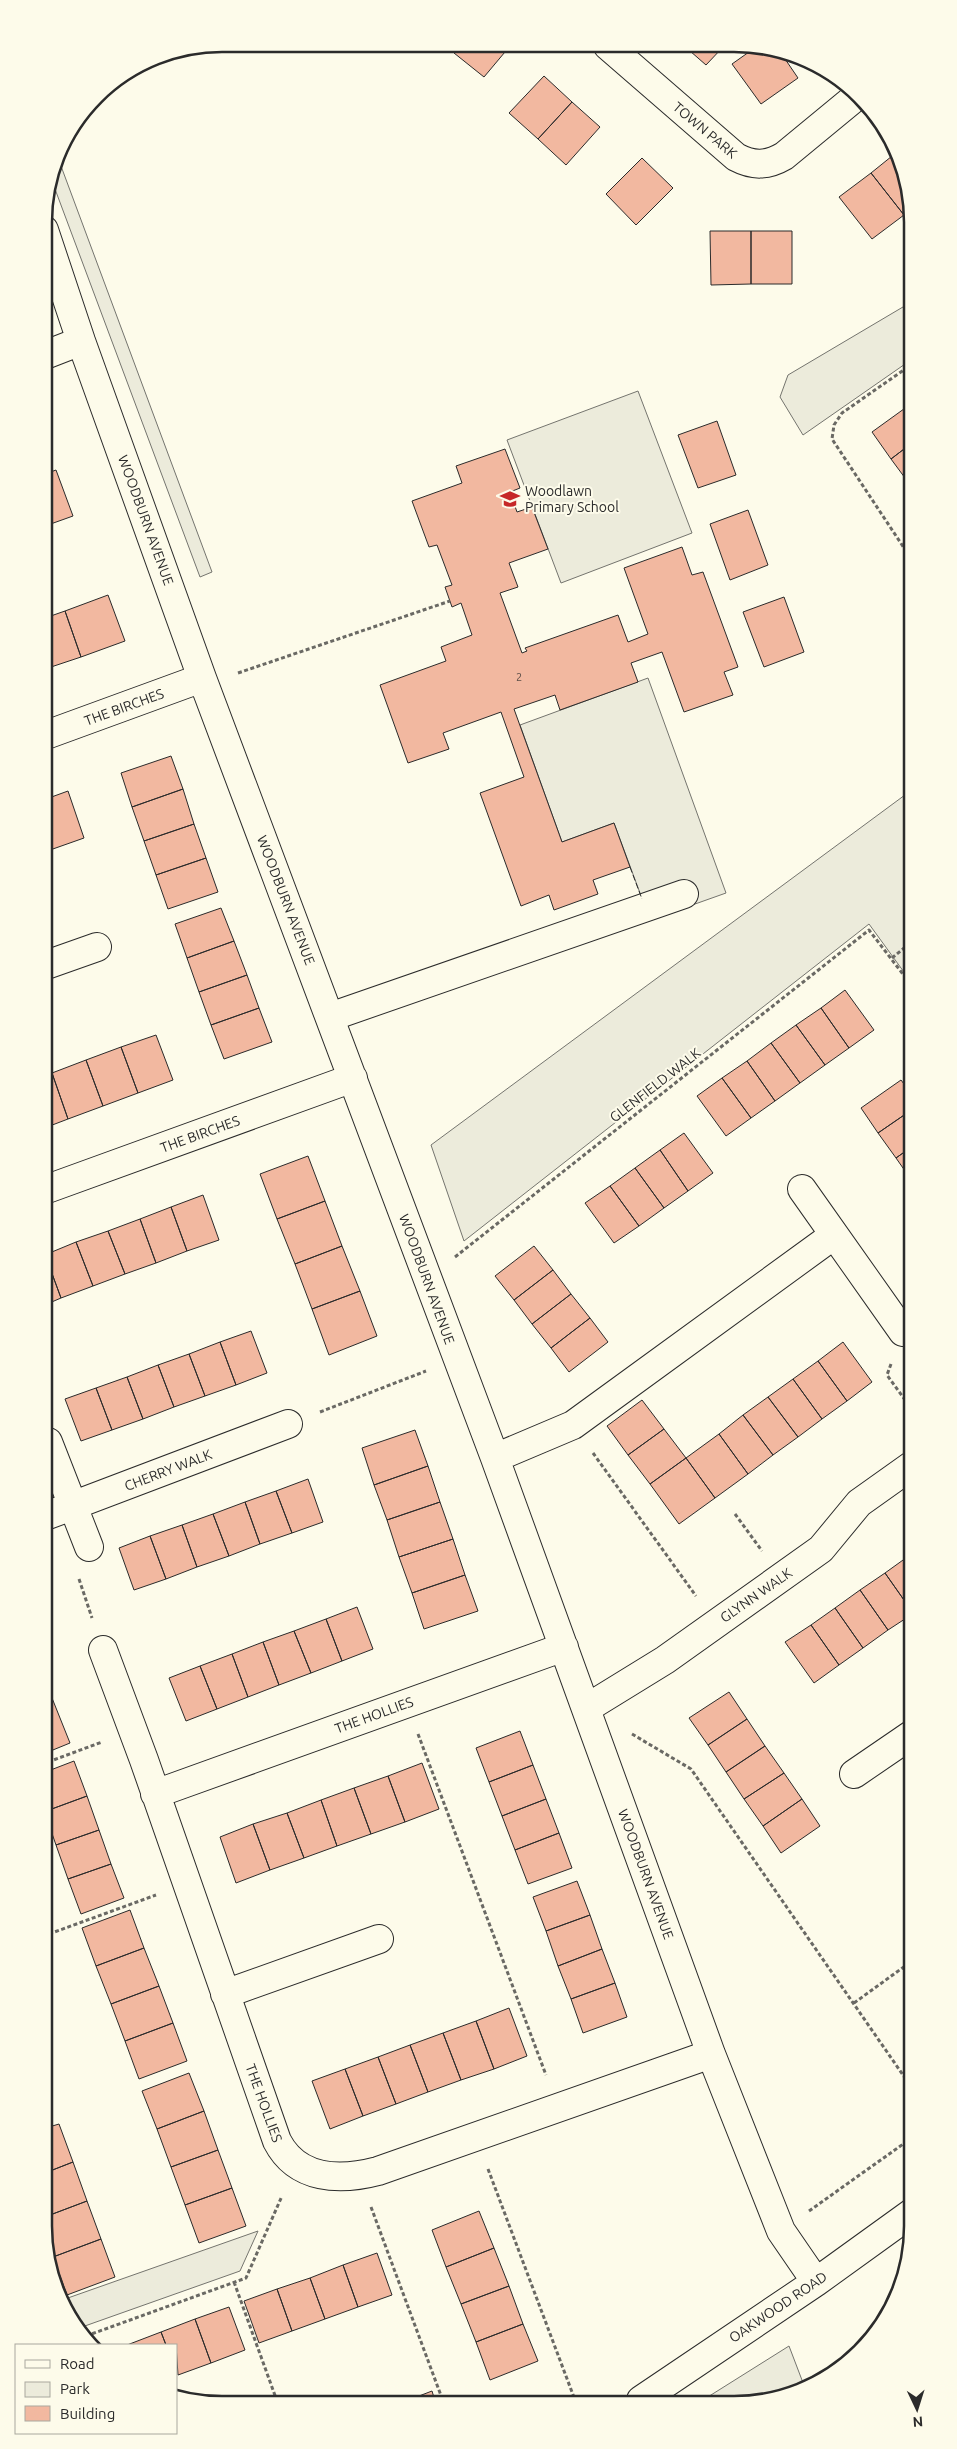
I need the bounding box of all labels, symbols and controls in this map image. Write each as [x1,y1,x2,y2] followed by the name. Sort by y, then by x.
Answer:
[670,99,741,162] street label: TOWN PARK
[115,453,177,587] street label: WOODBURN AVENUE
[525,483,619,515] place label: Woodlawn Primary School
[499,488,521,510] school or university icon: Woodlawn Primary School
[516,671,522,683] house number: 2
[82,685,166,729] street label: THE BIRCHES
[254,833,318,967] street label: WOODBURN AVENUE
[606,1044,704,1125] street label: GLENFIELD WALK
[158,1112,242,1156] street label: THE BIRCHES
[396,1212,458,1346] street label: WOODBURN AVENUE
[122,1446,214,1494] street label: CHERRY WALK
[717,1564,795,1626] street label: GLYNN WALK
[333,1693,415,1737] street label: THE HOLLIES
[615,1807,677,1941] street label: WOODBURN AVENUE
[242,2062,286,2144] street label: THE HOLLIES
[726,2268,830,2346] street label: OAKWOOD ROAD
[15,2344,178,2434] legend
[60,2355,95,2372] text: Road
[60,2380,90,2397] text: Park
[892,2384,942,2434] north arrow
[60,2405,115,2422] text: Building
[912,2414,924,2430] text: N

